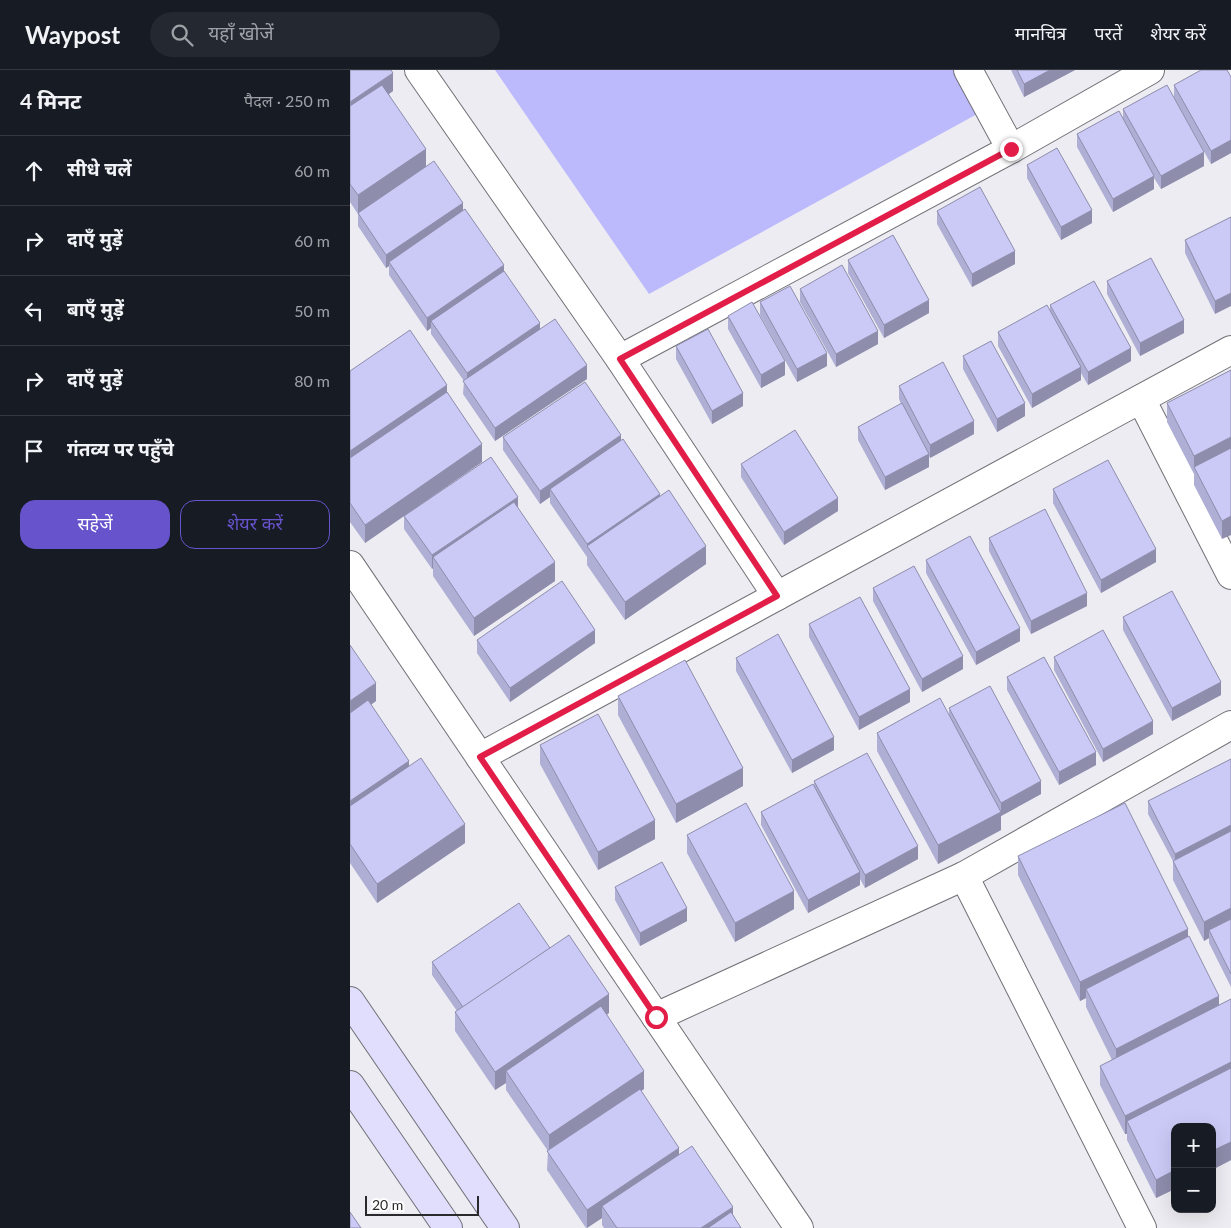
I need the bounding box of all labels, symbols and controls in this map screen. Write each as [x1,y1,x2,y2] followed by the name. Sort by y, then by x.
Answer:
[150,12,500,57] search box
[25,20,120,49] text: Waypost
[168,21,196,49] icon: search
[208,21,274,44] text: यहाँ खोजें
[1015,22,1066,44] text: मानचित्र
[1094,22,1122,44] text: परतें
[1150,22,1206,44] text: शेयर करें
[20,88,81,113] text: 4 मिनट
[244,91,330,110] text: पैदल · 250 m
[1000,138,1023,161] route end
[20,157,48,185] icon: ahead
[67,157,132,180] text: सीधे चलें
[294,161,330,180] text: 60 m
[20,227,48,255] icon: right
[67,227,123,250] text: दाएँ मुड़ें
[294,231,330,250] text: 60 m
[20,297,48,325] icon: left
[67,297,124,320] text: बाएँ मुड़ें
[294,301,330,320] text: 50 m
[20,367,48,395] icon: right
[67,367,123,390] text: दाएँ मुड़ें
[294,371,330,390] text: 80 m
[20,437,48,465] icon: arrive
[67,437,174,460] text: गंतव्य पर पहुँचे
[20,500,170,549] button: सहेजें
[180,500,330,549] button: शेयर करें
[645,1006,668,1029] route start
[1171,1123,1216,1213] map controls
[1171,1123,1216,1168] button: +
[1171,1168,1216,1213] button: −
[365,1193,479,1216] scale bar
[372,1196,403,1213] text: 20 m

